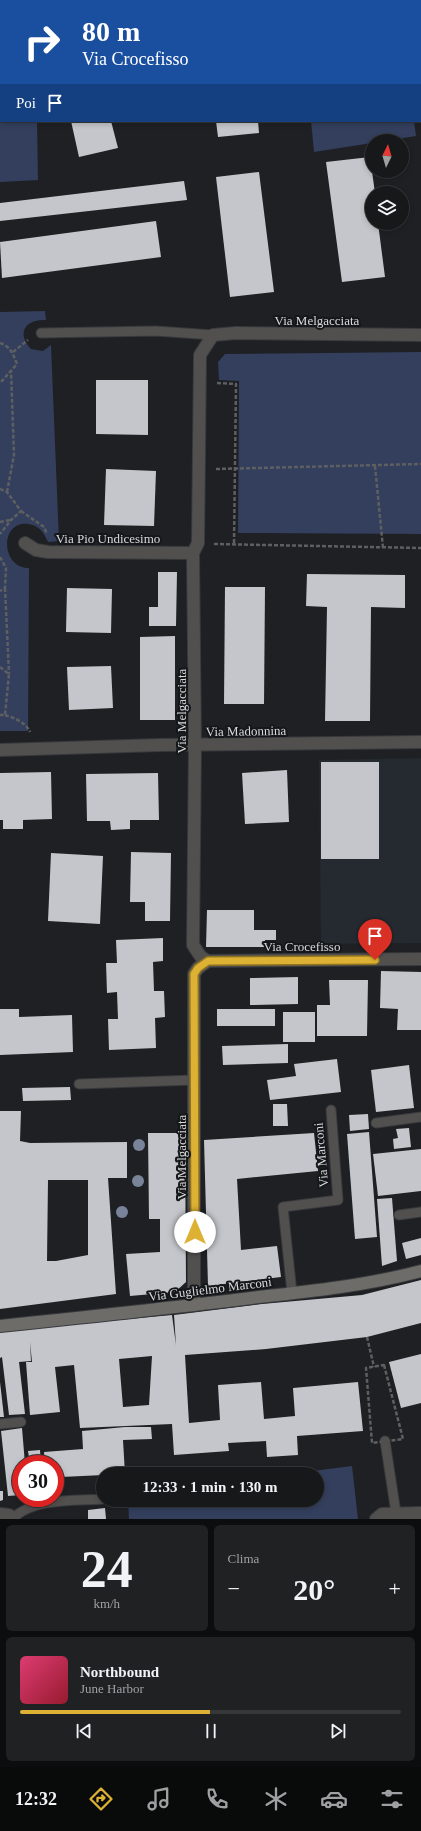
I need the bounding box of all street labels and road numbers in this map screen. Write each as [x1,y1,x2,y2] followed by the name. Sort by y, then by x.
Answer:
[275,313,360,328] street label: Via Melgacciata
[56,531,160,546] street label: Via Pio Undicesimo
[174,668,189,753] street label: Via Melgacciata
[206,723,287,739] street label: Via Madonnina
[264,939,340,954] street label: Via Crocefisso
[174,1114,189,1199] street label: Via Melgacciata
[311,1121,331,1188] street label: Via Marconi
[147,1274,273,1304] street label: Via Guglielmo Marconi

